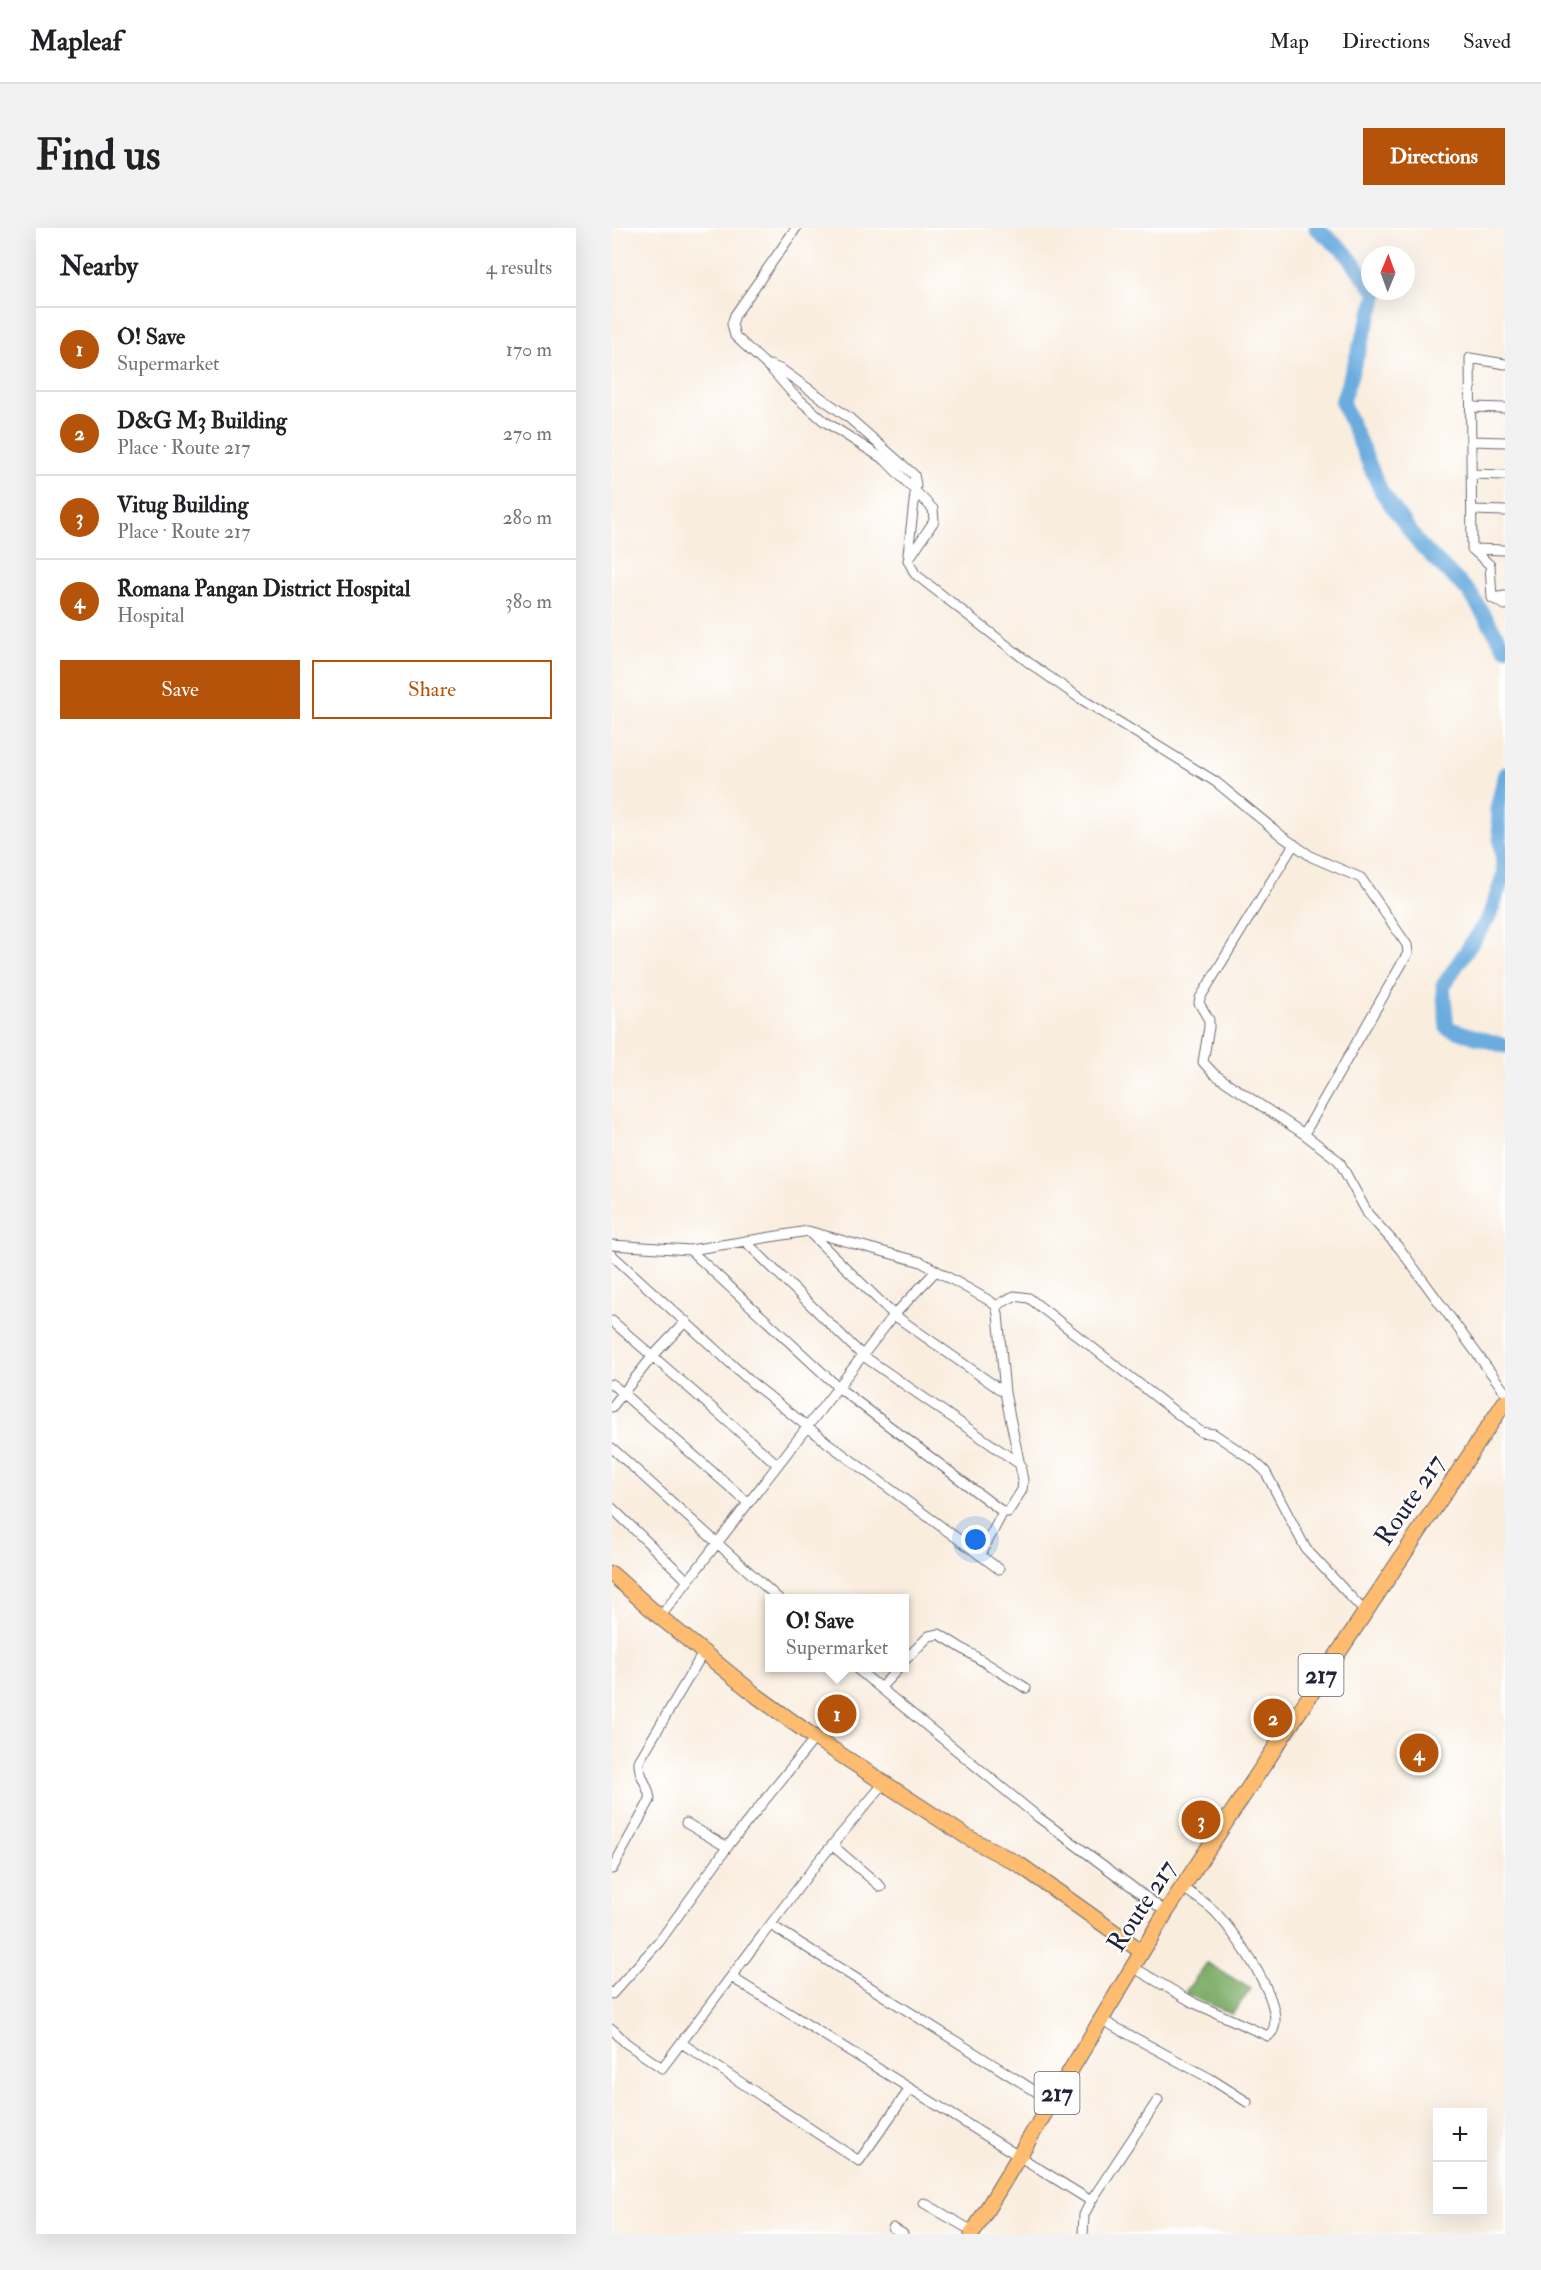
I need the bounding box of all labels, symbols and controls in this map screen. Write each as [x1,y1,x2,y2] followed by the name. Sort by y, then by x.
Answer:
[30,24,122,59] text: Mapleaf
[1269,28,1309,55] text: Map
[1342,28,1430,55] text: Directions
[1463,28,1511,55] text: Saved
[1363,128,1505,185] button: Directions
[36,130,160,182] text: Find us
[1361,246,1415,300] north arrow
[60,251,138,283] text: Nearby
[486,255,552,280] text: 4 results
[117,323,185,351] text: O! Save
[76,337,83,362] text: 1
[506,337,552,362] text: 170 m
[117,351,220,376] text: Supermarket
[117,407,287,435] text: D&G M3 Building
[74,421,85,446] text: 2
[503,421,552,446] text: 270 m
[117,435,250,460] text: Place · Route 217
[117,491,248,519] text: Vitug Building
[76,505,83,530] text: 3
[502,505,552,530] text: 280 m
[117,519,250,544] text: Place · Route 217
[117,575,410,603] text: Romana Pangan District Hospital
[74,589,85,614] text: 4
[505,589,552,614] text: 380 m
[117,603,185,628] text: Hospital
[60,660,300,719] button: Save
[312,660,552,719] button: Share
[1368,1448,1452,1552] street label: Route 217
[961,1525,990,1554] your location
[765,1594,909,1672] popup
[786,1607,854,1635] text: O! Save
[786,1635,888,1660] text: Supermarket
[1298,1654,1344,1696] road number: 217
[818,1692,856,1736] pin: 1
[1254,1696,1292,1740] pin: 2
[1400,1730,1438,1775] pin: 4
[1182,1798,1220,1842] pin: 3
[1100,1854,1184,1958] street label: Route 217
[1034,2072,1080,2114] road number: 217
[1433,2108,1487,2216] map controls
[1433,2108,1487,2162] button: +
[1433,2162,1487,2216] button: −

